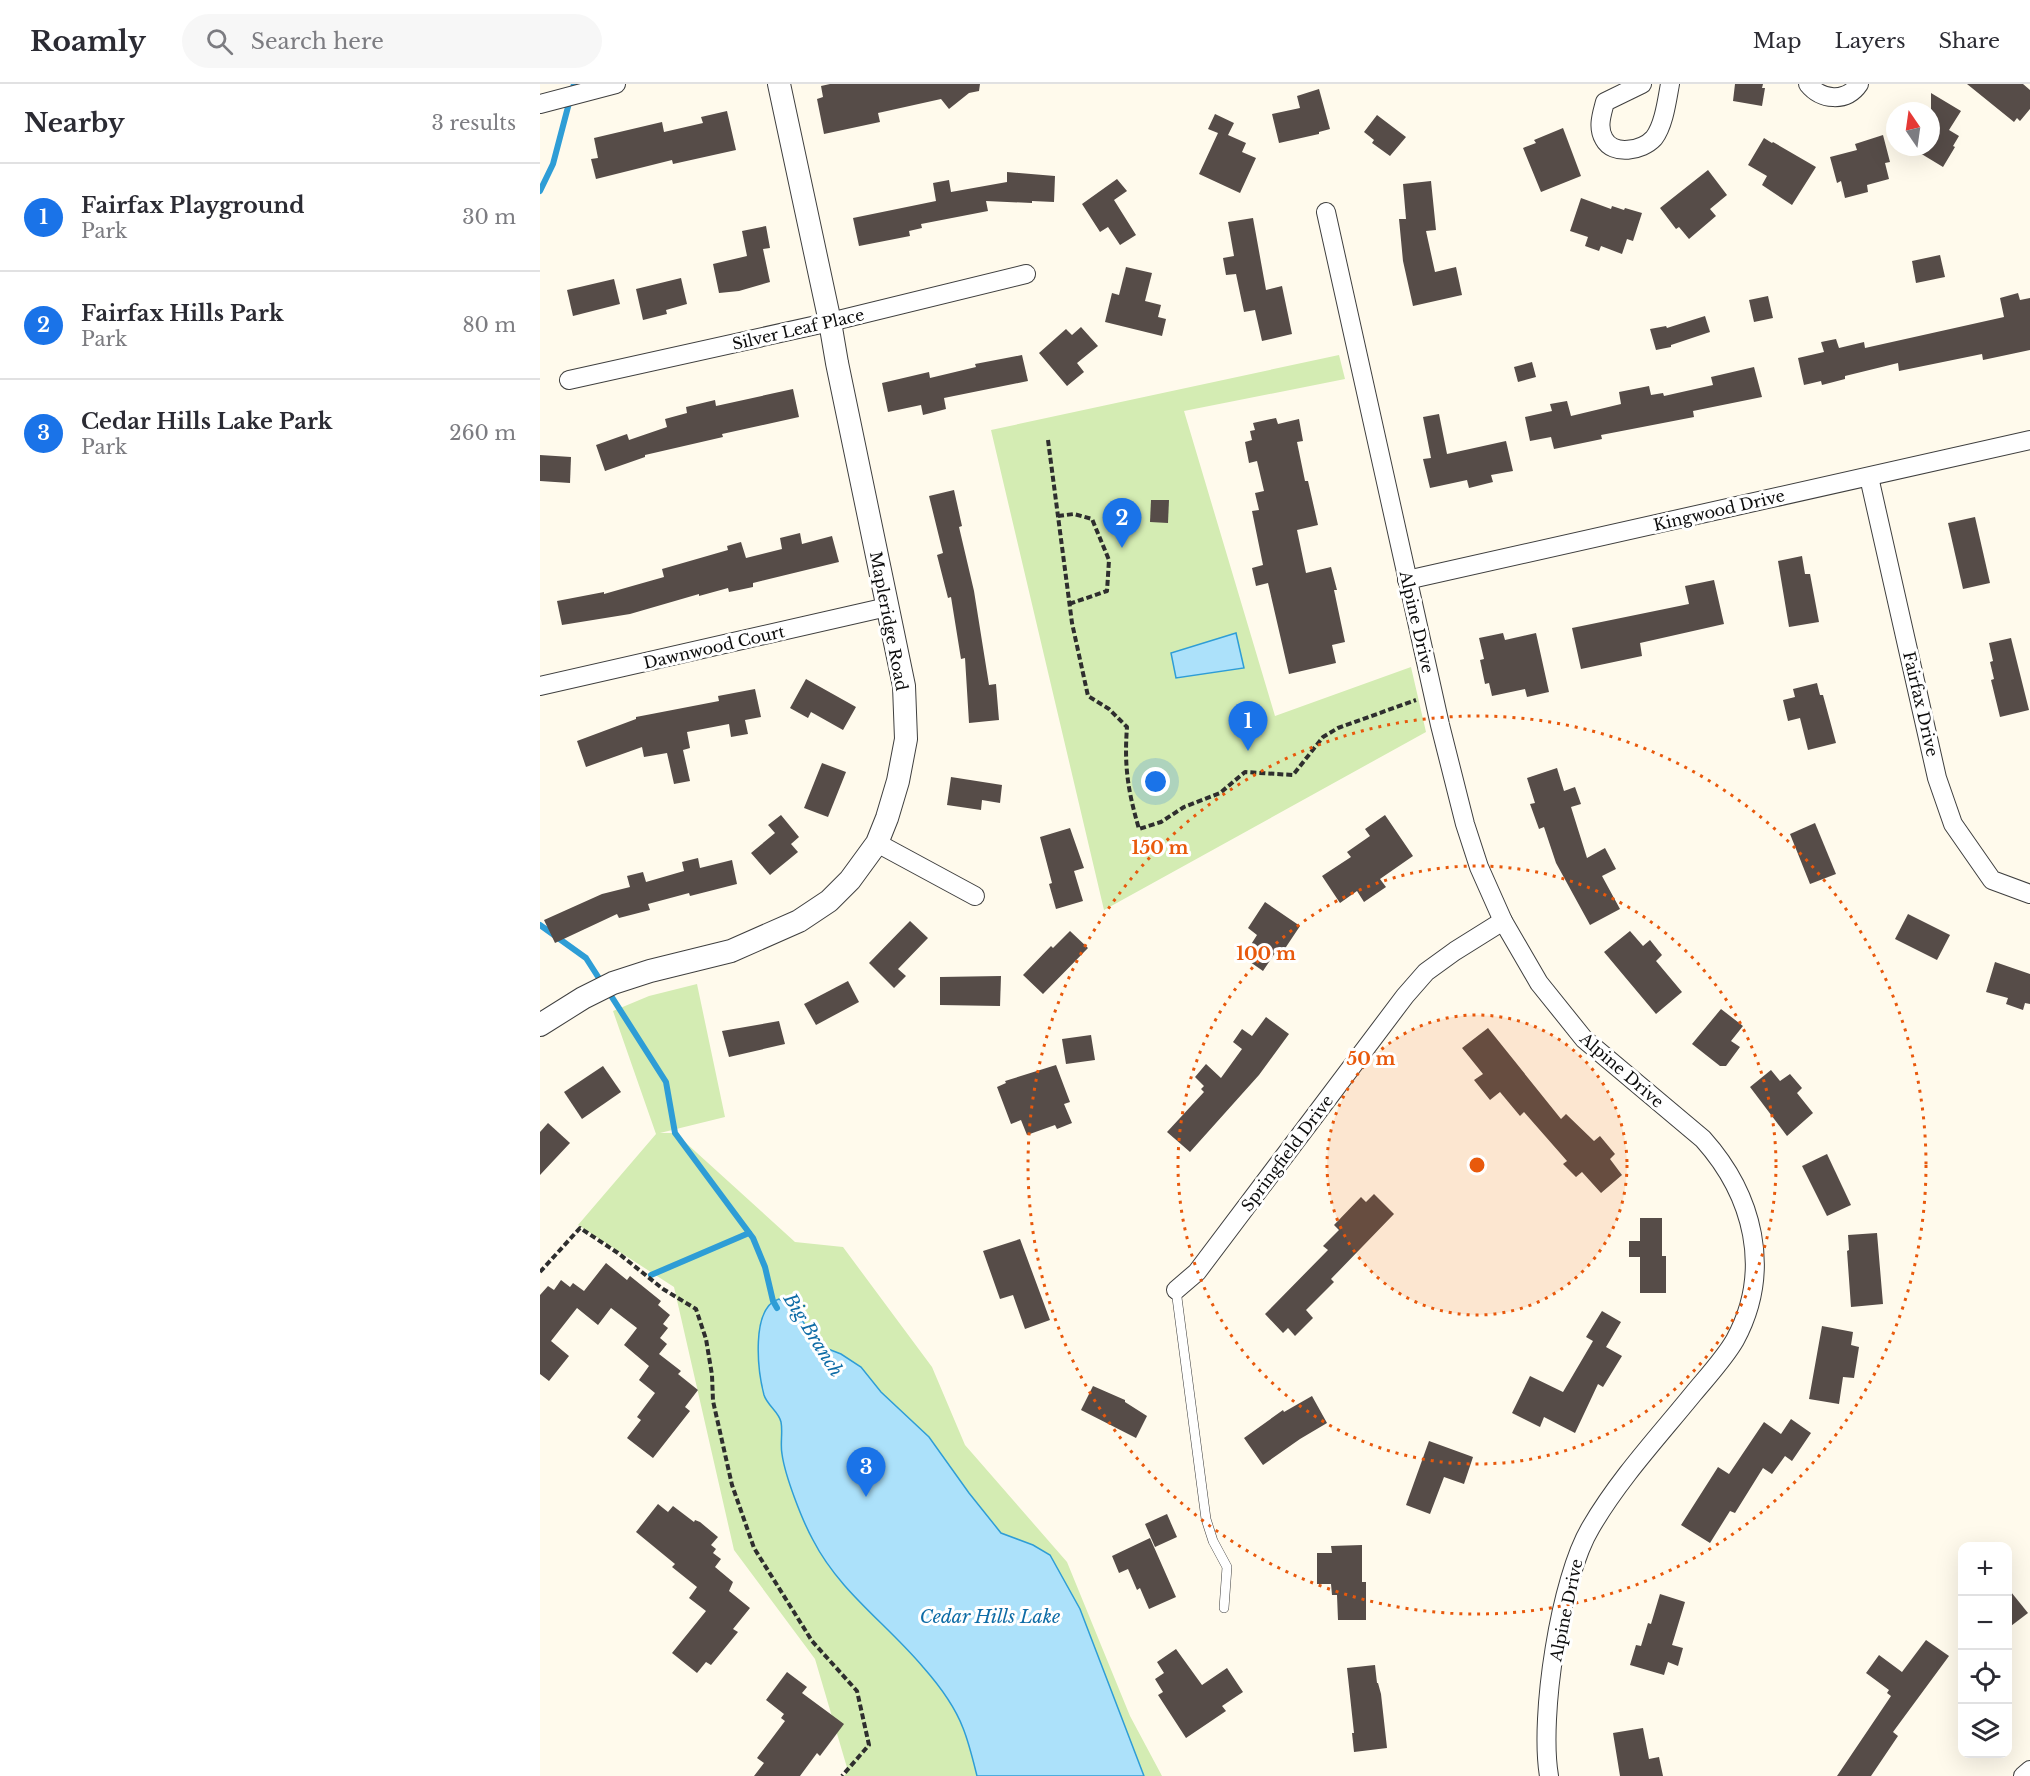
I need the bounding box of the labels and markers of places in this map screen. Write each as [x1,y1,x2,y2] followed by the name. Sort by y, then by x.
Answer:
[1102,498,1142,548] pin: 2
[1228,702,1268,751] pin: 1
[1467,1155,1487,1175] centre of rings
[846,1448,886,1497] pin: 3

